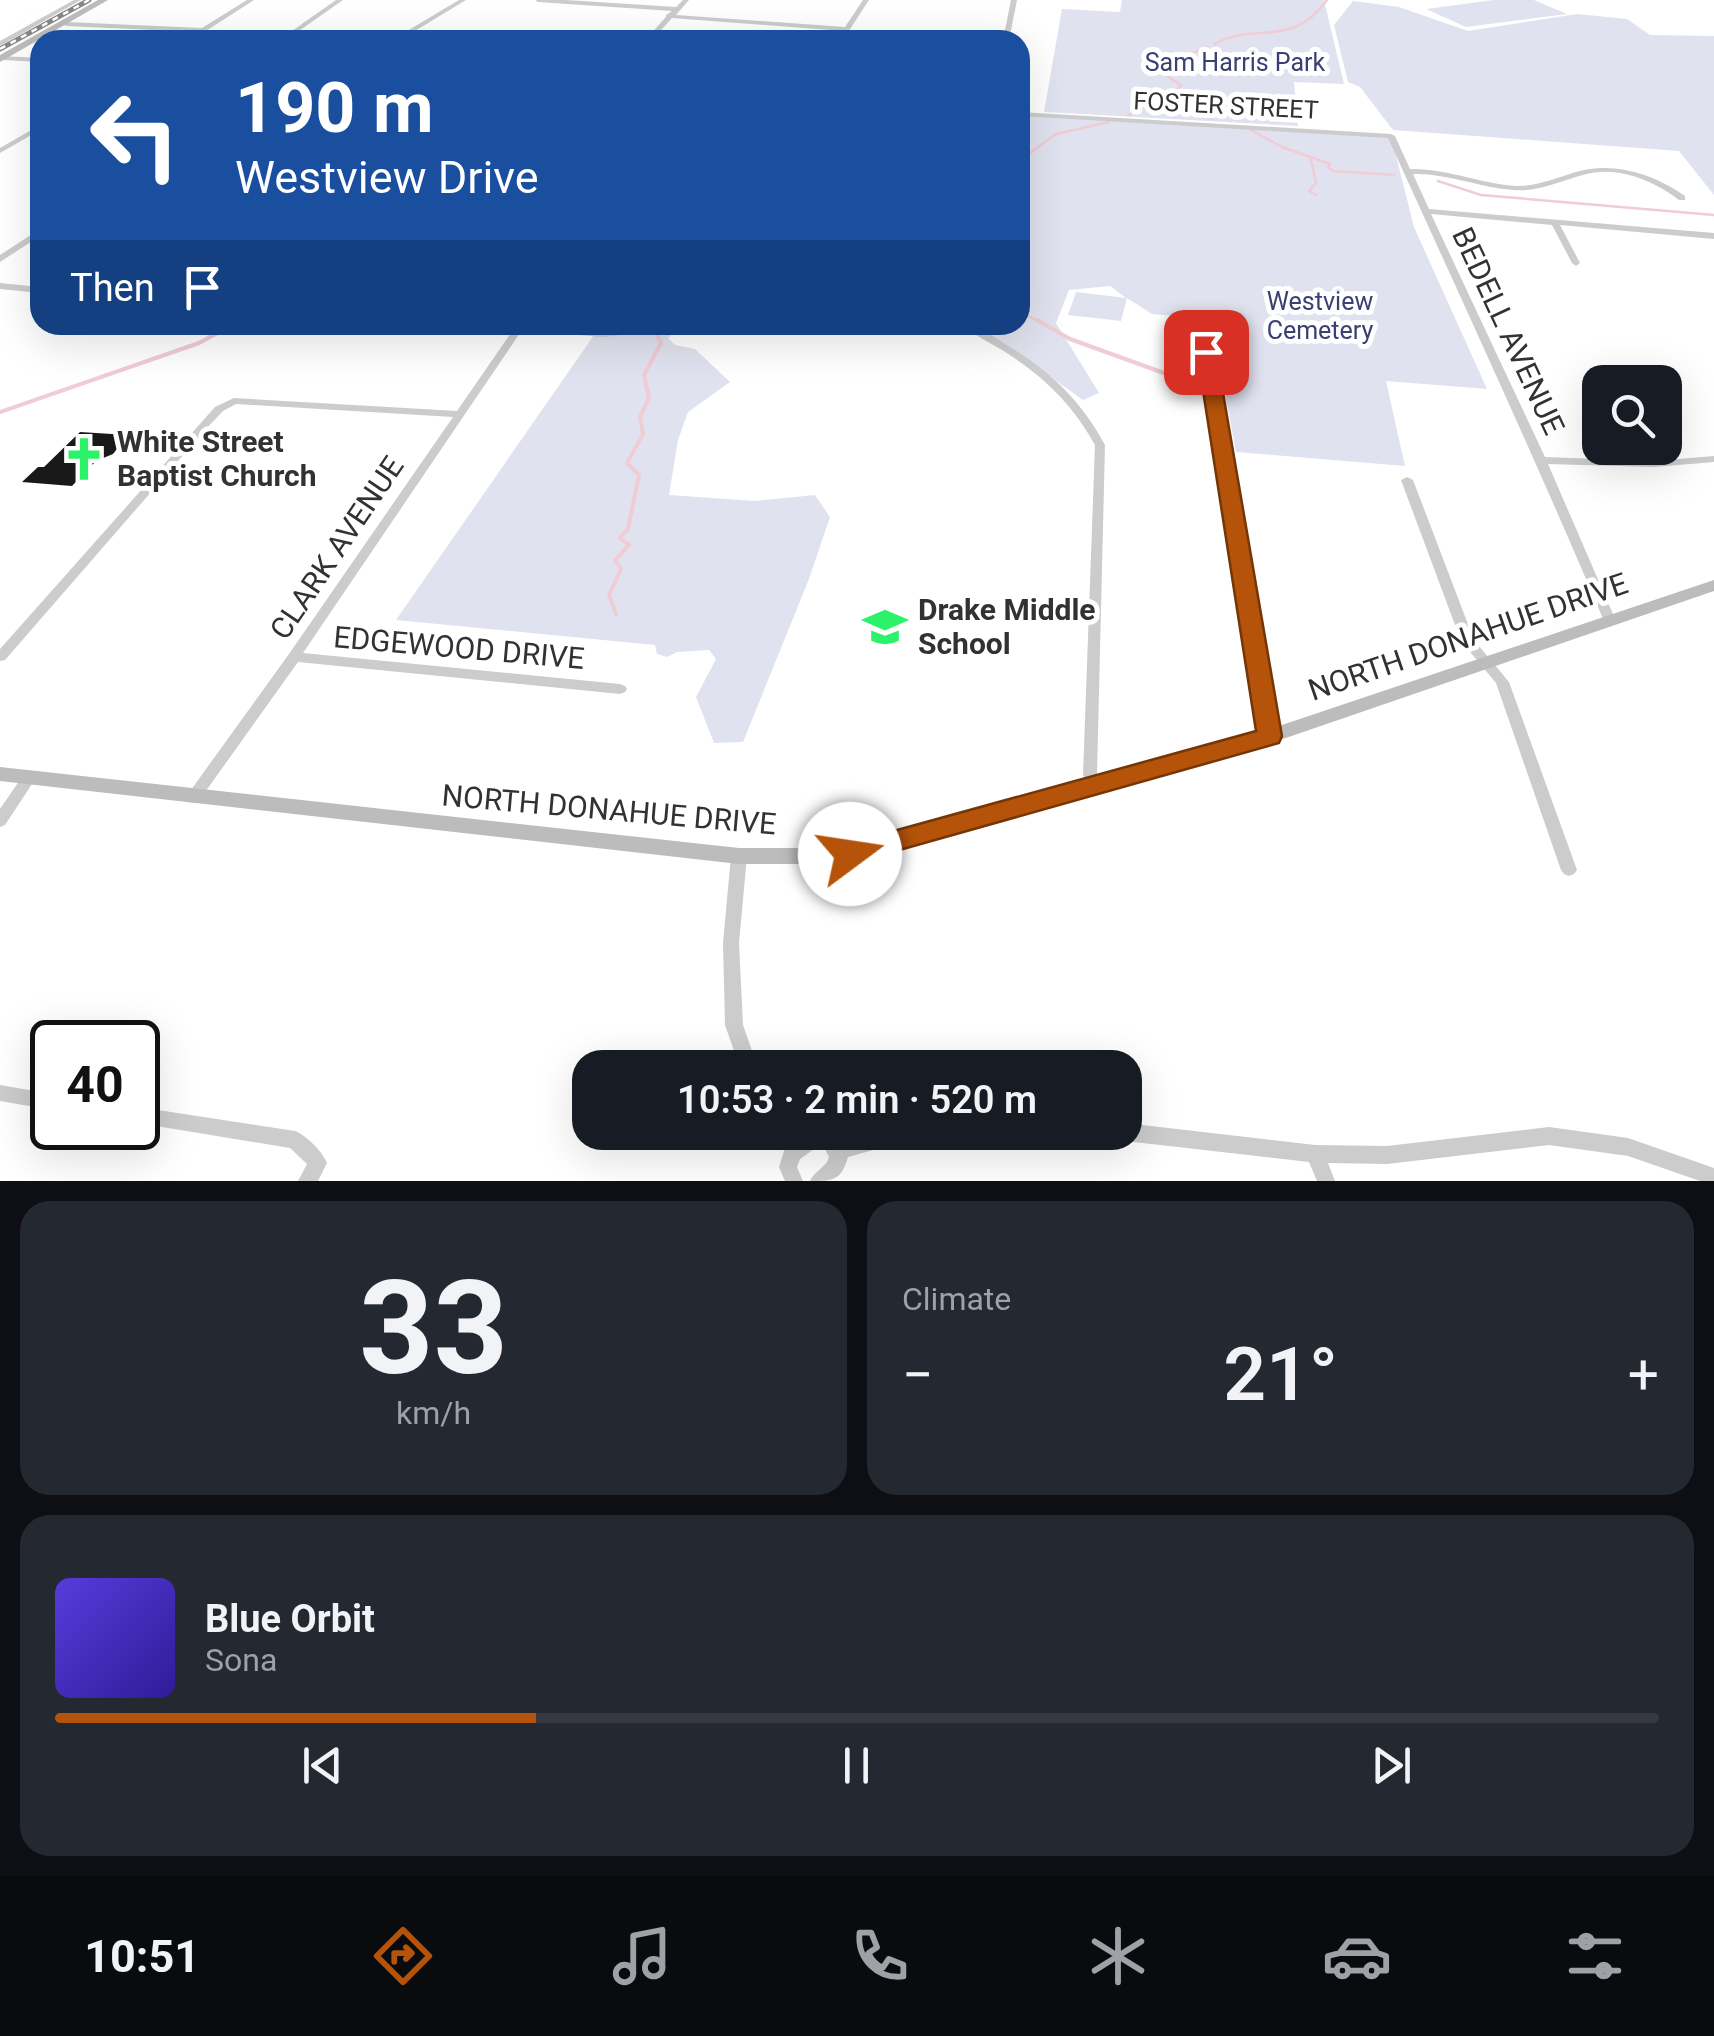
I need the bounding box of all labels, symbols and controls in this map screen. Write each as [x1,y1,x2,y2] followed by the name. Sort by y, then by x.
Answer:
[1145,48,1326,77] park label: Sam Harris Park
[235,67,434,149] text: 190 m
[70,70,200,200] icon: left
[1133,86,1319,125] street label: FOSTER STREET
[235,151,539,204] text: Westview Drive
[1445,222,1572,440] street label: BEDELL AVENUE
[175,260,230,315] icon: arrive
[70,266,155,310] text: Then
[1267,287,1374,345] park label: Westview Cemetery
[1164,310,1249,395] pin
[1179,325,1234,380] icon: arrive
[1582,365,1682,465] map controls
[1582,365,1682,465] button: search
[117,424,317,493] place label: White Street Baptist Church
[60,435,108,483] church icon: White Street Baptist Church
[263,450,411,646] street label: CLARK AVENUE
[1304,565,1632,708] street label: NORTH DONAHUE DRIVE
[918,592,1096,661] place label: Drake Middle School
[861,603,909,651] school or university icon: Drake Middle School
[332,619,586,676] street label: EDGEWOOD DRIVE
[440,777,778,842] street label: NORTH DONAHUE DRIVE
[798,802,902,906] position arrow
[30,1020,160,1150] speed limit sign: 40
[677,1078,1037,1122] text: 10:53 · 2 min · 520 m
[359,1252,508,1405] text: 33
[902,1280,1011,1318] text: Climate
[1223,1330,1338,1418] text: 21°
[902,1343,933,1407] text: −
[1628,1343,1659,1407] text: +
[396,1394,471,1432] text: km/h
[205,1597,375,1641] text: Blue Orbit
[205,1641,277,1679] text: Sona
[295,1738,350,1793] icon: previous
[829,1738,884,1793] icon: pause
[1364,1738,1419,1793] icon: next
[368,1921,438,1991] icon: directions
[607,1921,677,1991] icon: music
[845,1921,915,1991] icon: phone
[1083,1921,1153,1991] icon: climate
[1322,1921,1392,1991] icon: car
[1560,1921,1630,1991] icon: filters
[84,1930,200,1983] text: 10:51

